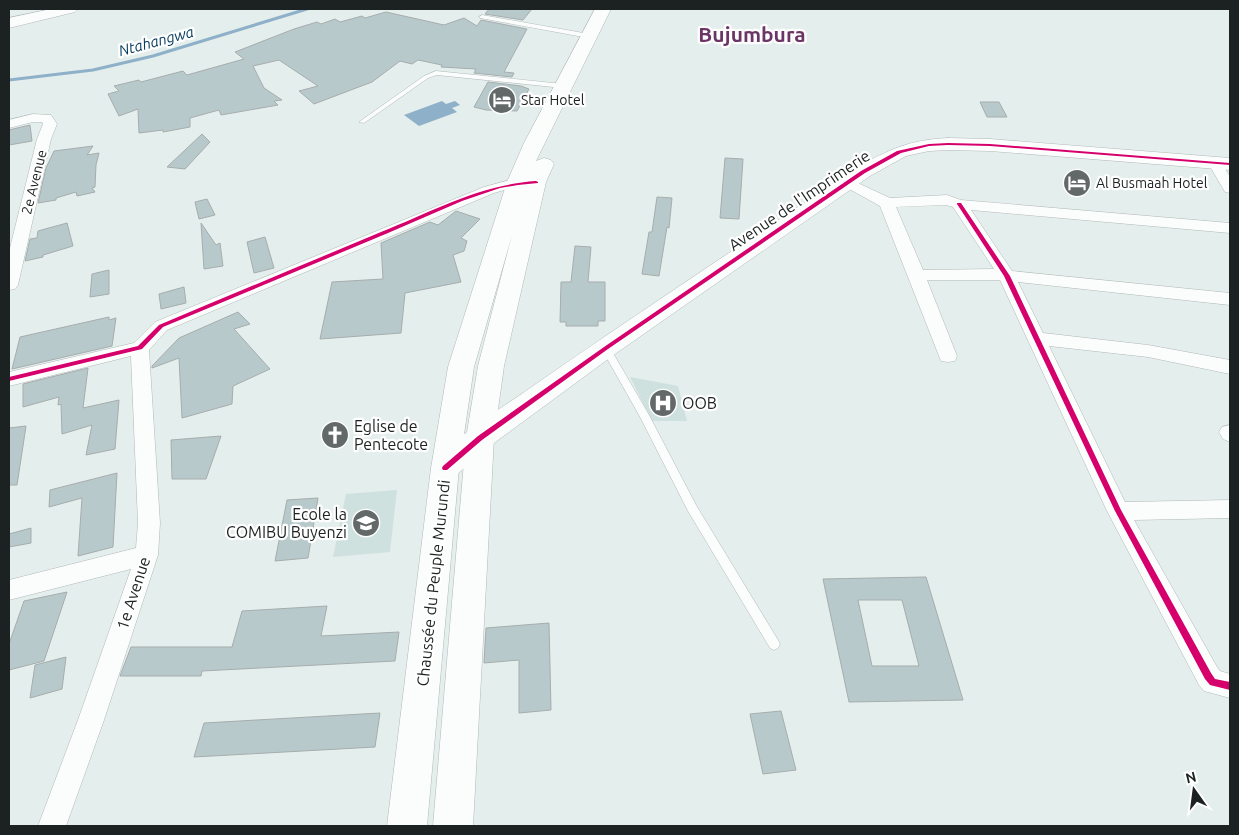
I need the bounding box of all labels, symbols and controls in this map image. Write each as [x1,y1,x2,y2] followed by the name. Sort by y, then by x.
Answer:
[698,22,806,46] district label: Bujumbura
[117,23,195,59] water label: Ntahangwa
[487,85,517,115] hotel icon: Star Hotel
[521,92,585,108] place label: Star Hotel
[725,146,873,254] street label: Avenue de l'Imprimerie
[18,148,50,216] street label: 2e Avenue
[1062,168,1092,198] hotel icon: Al Busmaah Hotel
[1096,175,1208,191] place label: Al Busmaah Hotel
[648,388,678,418] hospital icon: OOB
[682,394,717,412] place label: OOB
[354,417,428,453] place label: Eglise de Pentecote
[320,420,350,450] church icon: Eglise de Pentecote
[413,479,453,687] street label: Chaussée du Peuple Murundi
[226,505,347,541] place label: Ecole la COMIBU Buyenzi
[351,508,381,538] school or university icon: Ecole la COMIBU Buyenzi
[113,554,153,632] street label: 1e Avenue
[1169,765,1219,815] north arrow
[1184,768,1198,786] text: N

